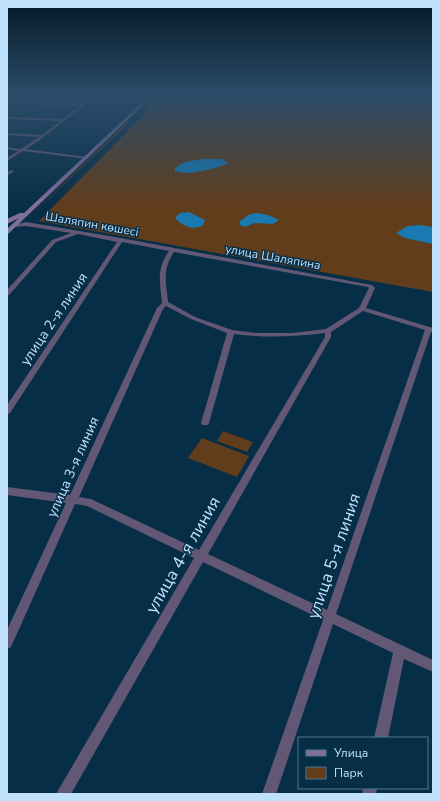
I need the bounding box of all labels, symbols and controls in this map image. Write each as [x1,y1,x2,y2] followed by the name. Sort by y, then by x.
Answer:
[44,208,140,240] street label: Шаляпин көшесі
[224,241,322,273] street label: улица Шаляпина
[16,269,92,369] street label: улица 2-я линия
[42,414,104,520] street label: улица 3-я линия
[302,490,366,622] street label: улица 5-я линия
[140,492,226,618] street label: улица 4-я линия
[298,737,428,789] legend
[333,745,368,761] text: Улица
[334,765,364,781] text: Парк

